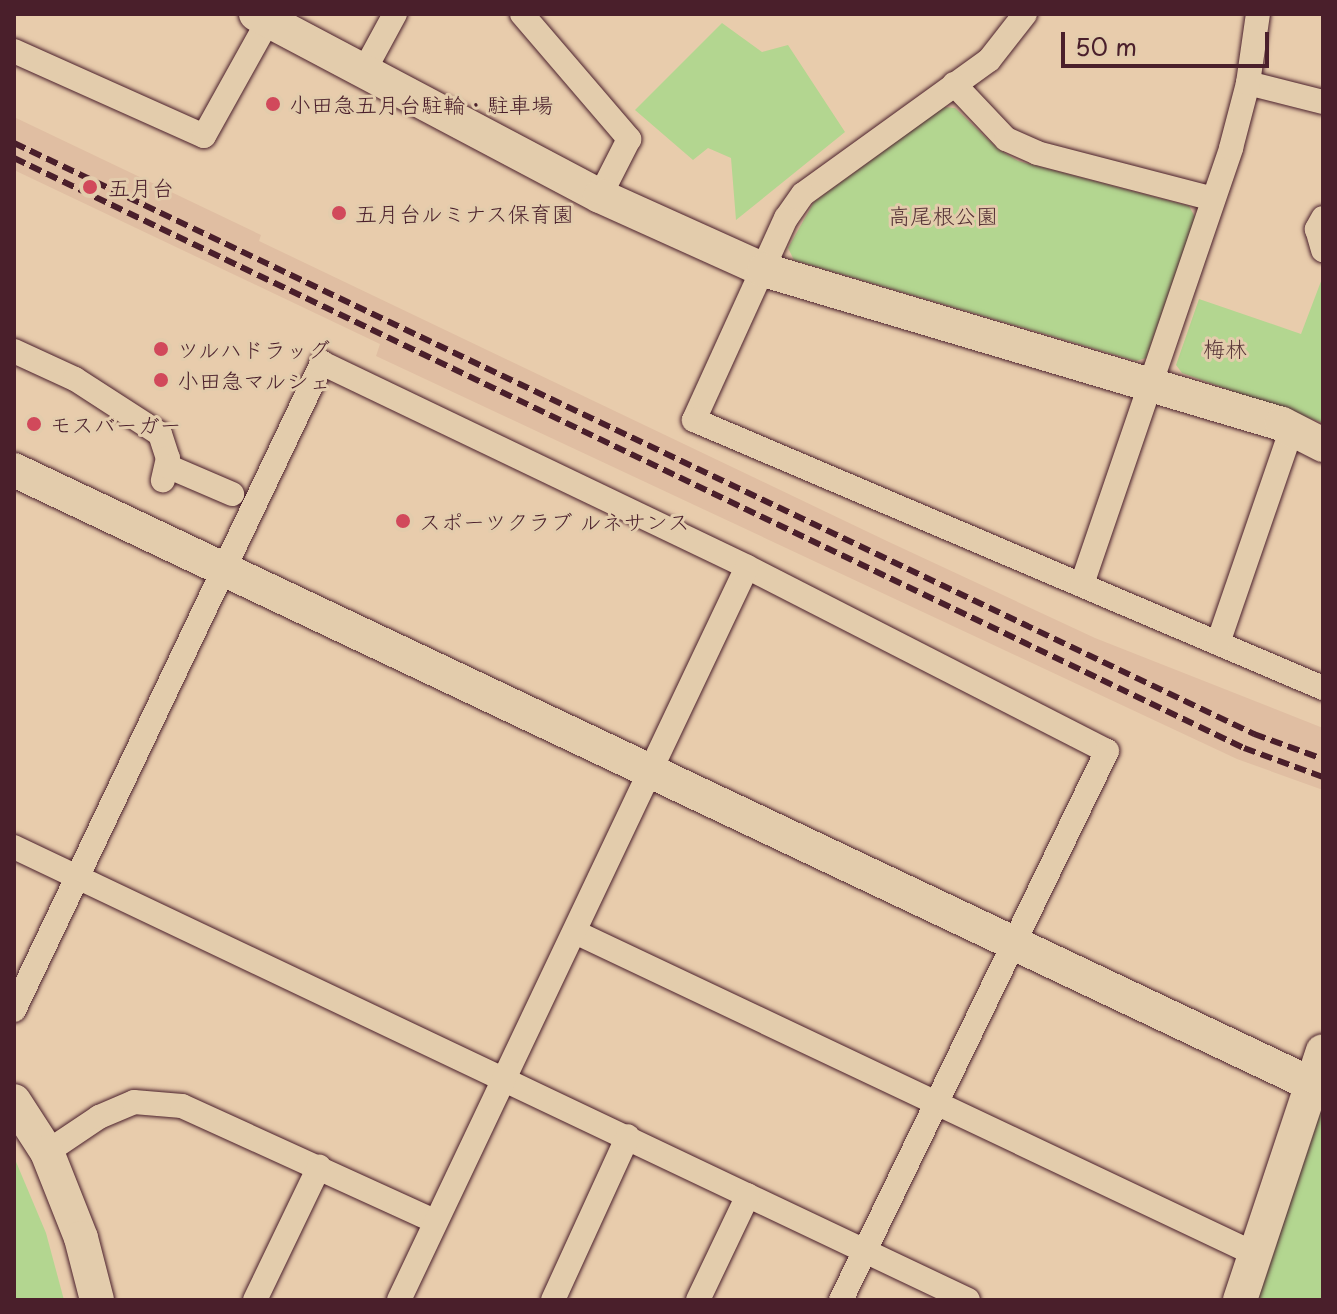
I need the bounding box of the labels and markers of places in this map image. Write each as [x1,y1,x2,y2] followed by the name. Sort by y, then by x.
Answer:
[289,91,553,117] place label: 小田急五月台駐輪・駐車場
[264,95,282,113] marker: 小田急五月台駐輪・駐車場
[108,174,174,200] place label: 五月台
[79,176,101,198] marker: 五月台
[355,200,575,226] place label: 五月台ルミナス保育園
[330,204,348,222] marker: 五月台ルミナス保育園
[177,336,331,362] place label: ツルハドラッグ
[152,340,170,358] marker: ツルハドラッグ
[177,367,331,393] place label: 小田急マルシェ
[152,371,170,389] marker: 小田急マルシェ
[50,411,182,437] place label: モスバーガー
[25,415,43,433] marker: モスバーガー
[419,508,690,534] place label: スポーツクラブ ルネサンス
[394,512,412,530] marker: スポーツクラブ ルネサンス

